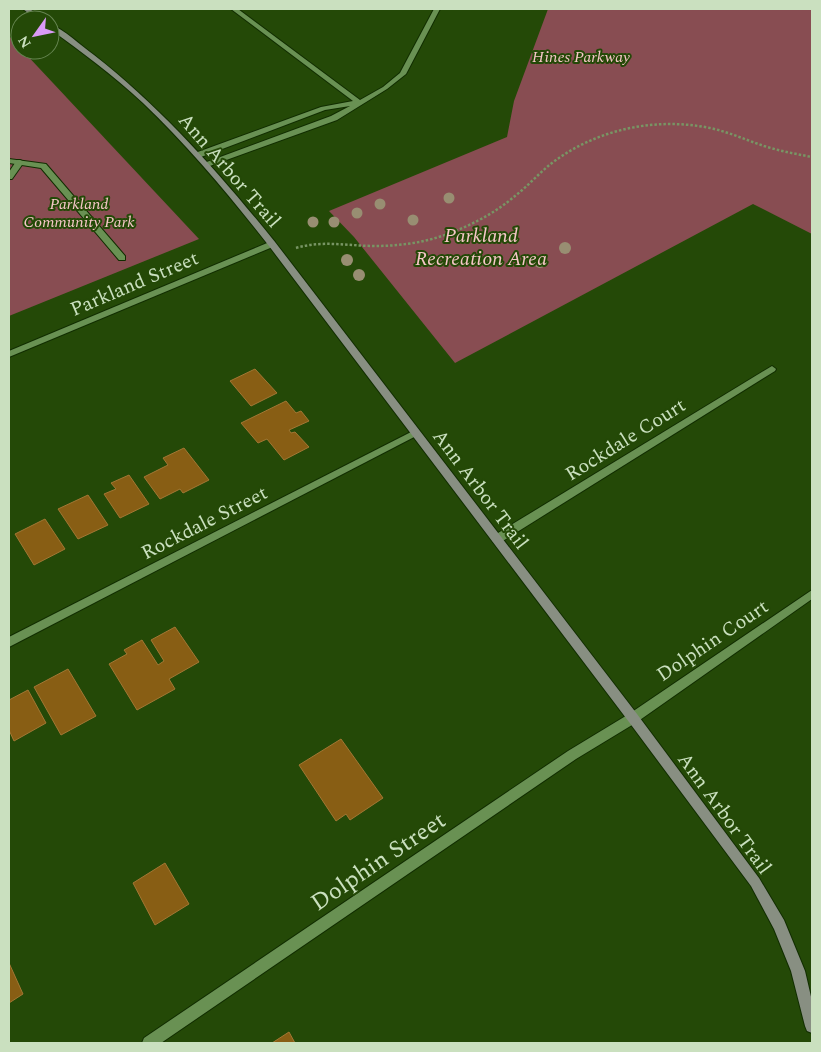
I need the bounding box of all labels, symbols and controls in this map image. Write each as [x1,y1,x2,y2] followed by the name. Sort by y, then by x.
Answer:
[10,10,60,60] north arrow
[13,31,36,52] text: N
[532,45,630,69] park label: Hines Parkway
[171,106,288,235] street label: Ann Arbor Trail
[23,192,135,234] park label: Parkland Community Park
[415,221,547,274] park label: Parkland Recreation Area
[65,243,203,324] street label: Parkland Street
[559,391,692,489] street label: Rockdale Court
[425,423,536,556] street label: Ann Arbor Trail
[136,478,273,568] street label: Rockdale Street
[650,592,775,689] street label: Dolphin Court
[670,746,779,881] street label: Ann Arbor Trail
[304,803,454,921] street label: Dolphin Street

